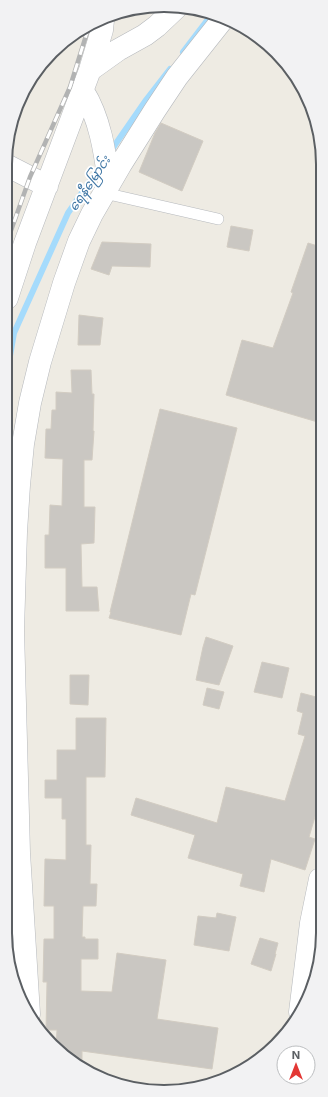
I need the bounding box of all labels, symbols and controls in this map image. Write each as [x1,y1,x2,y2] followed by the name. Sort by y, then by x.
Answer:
[64,151,117,216] water label: ရေနီမြောင်း
[276,1045,316,1085] north arrow
[292,1048,300,1062] text: N

